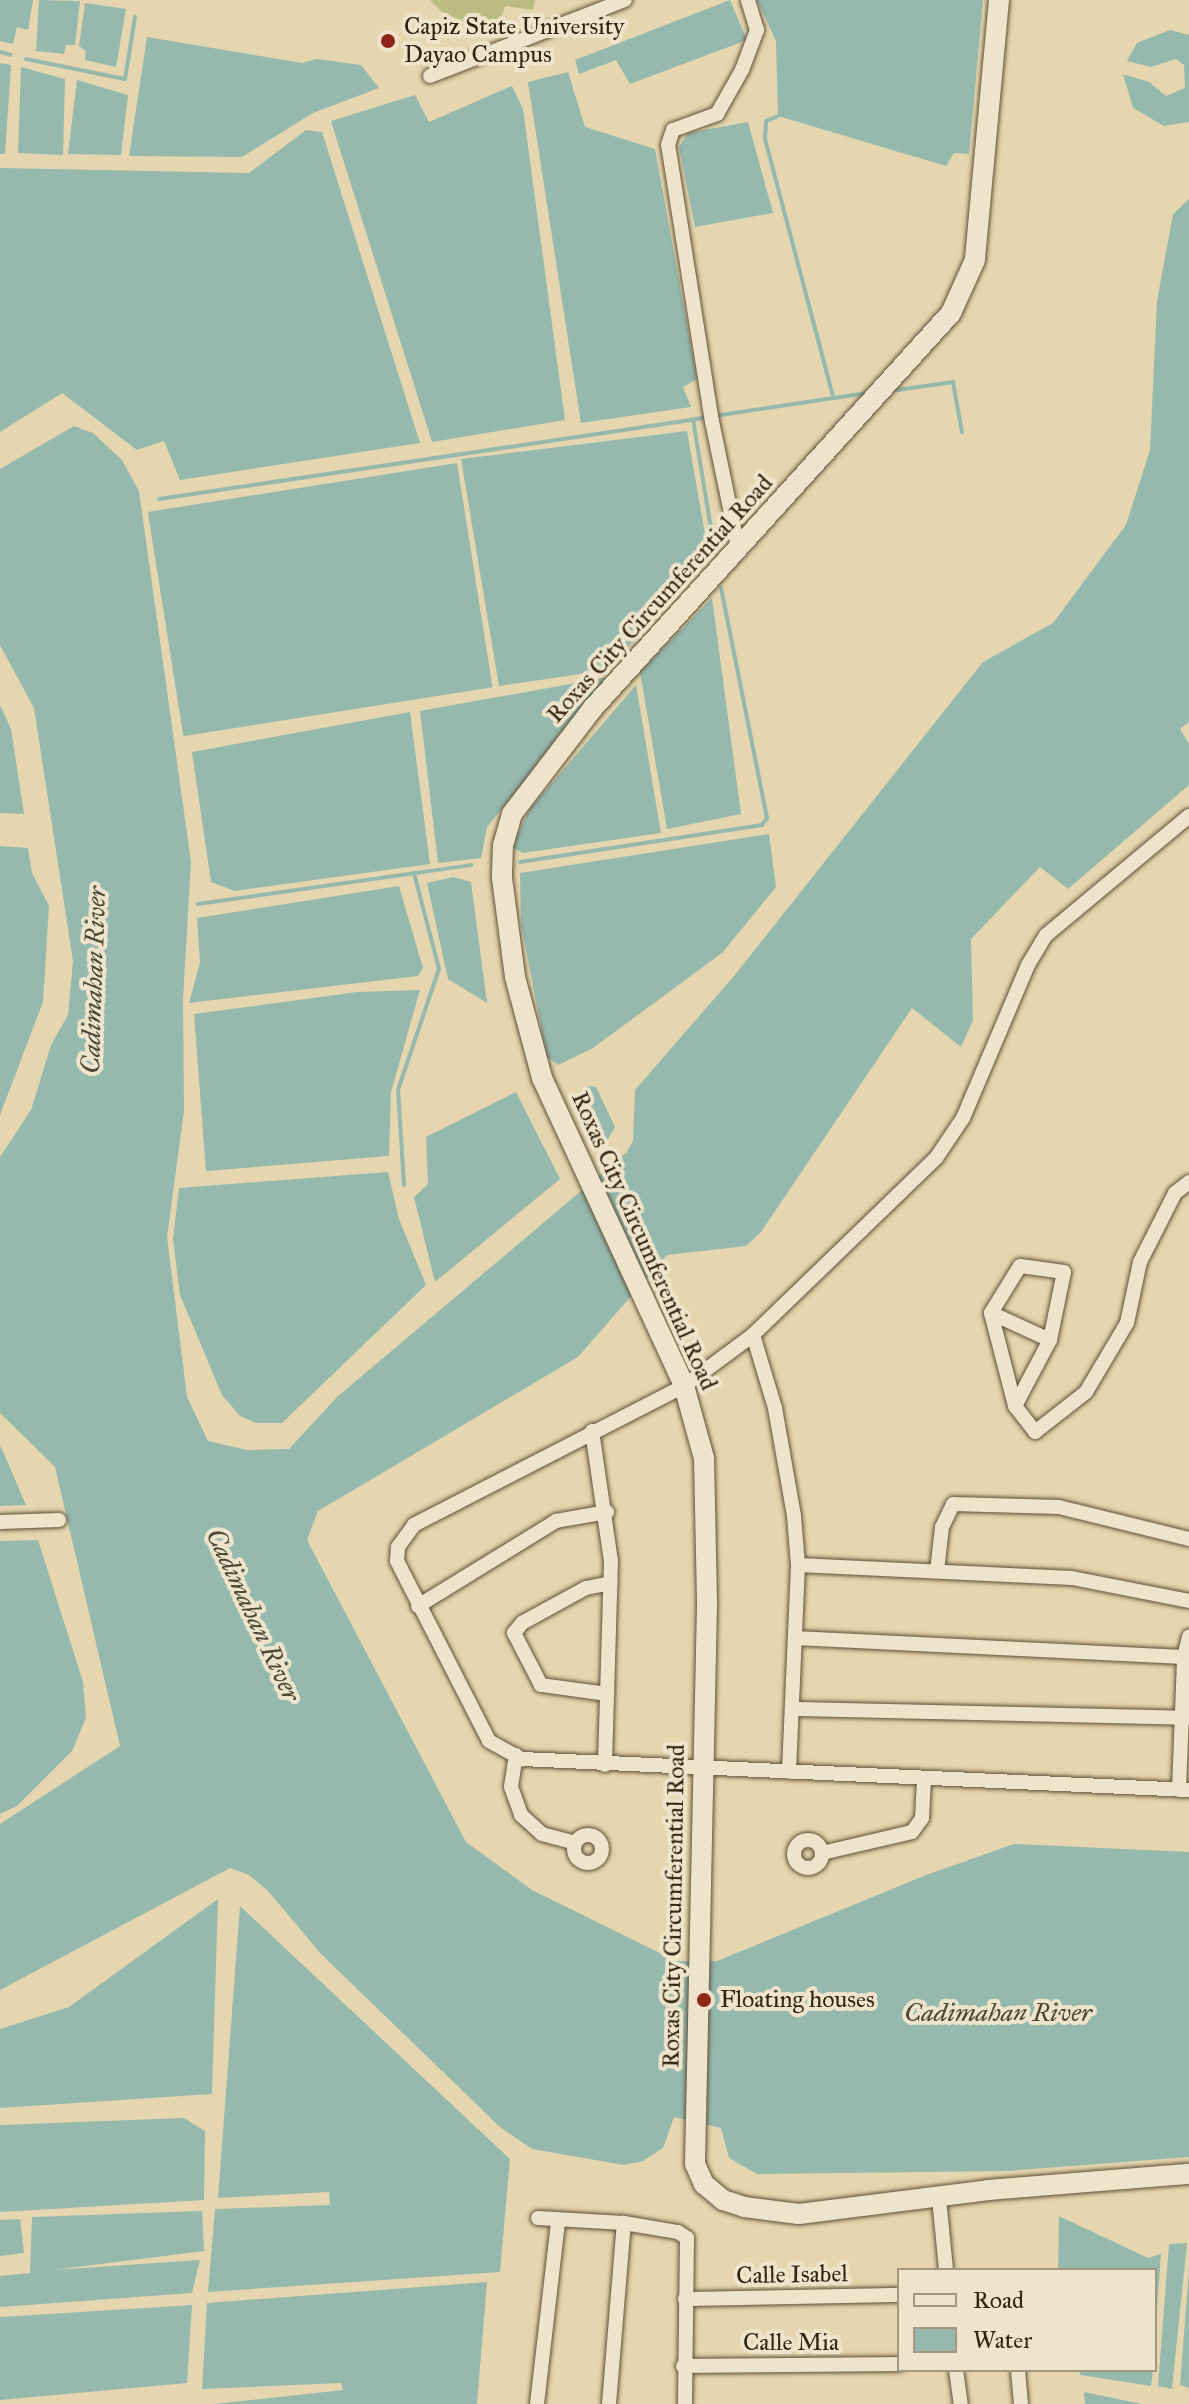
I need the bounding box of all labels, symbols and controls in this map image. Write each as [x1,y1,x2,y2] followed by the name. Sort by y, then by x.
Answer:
[404,13,624,69] place label: Capiz State University Dayao Campus
[379,32,397,50] marker: Capiz State University Dayao Campus
[541,469,779,729] street label: Roxas City Circumferential Road
[75,886,113,1074] water label: Cadimahan River
[565,1087,723,1395] street label: Roxas City Circumferential Road
[199,1523,307,1707] water label: Cadimahan River
[657,1744,691,2068] street label: Roxas City Circumferential Road
[720,1986,875,2014] place label: Floating houses
[695,1991,713,2009] marker: Floating houses
[904,1997,1092,2029] water label: Cadimahan River
[736,2260,848,2290] street label: Calle Isabel
[897,2268,1157,2372] legend
[973,2285,1024,2315] text: Road
[973,2325,1032,2355] text: Water
[743,2329,839,2357] street label: Calle Mia

